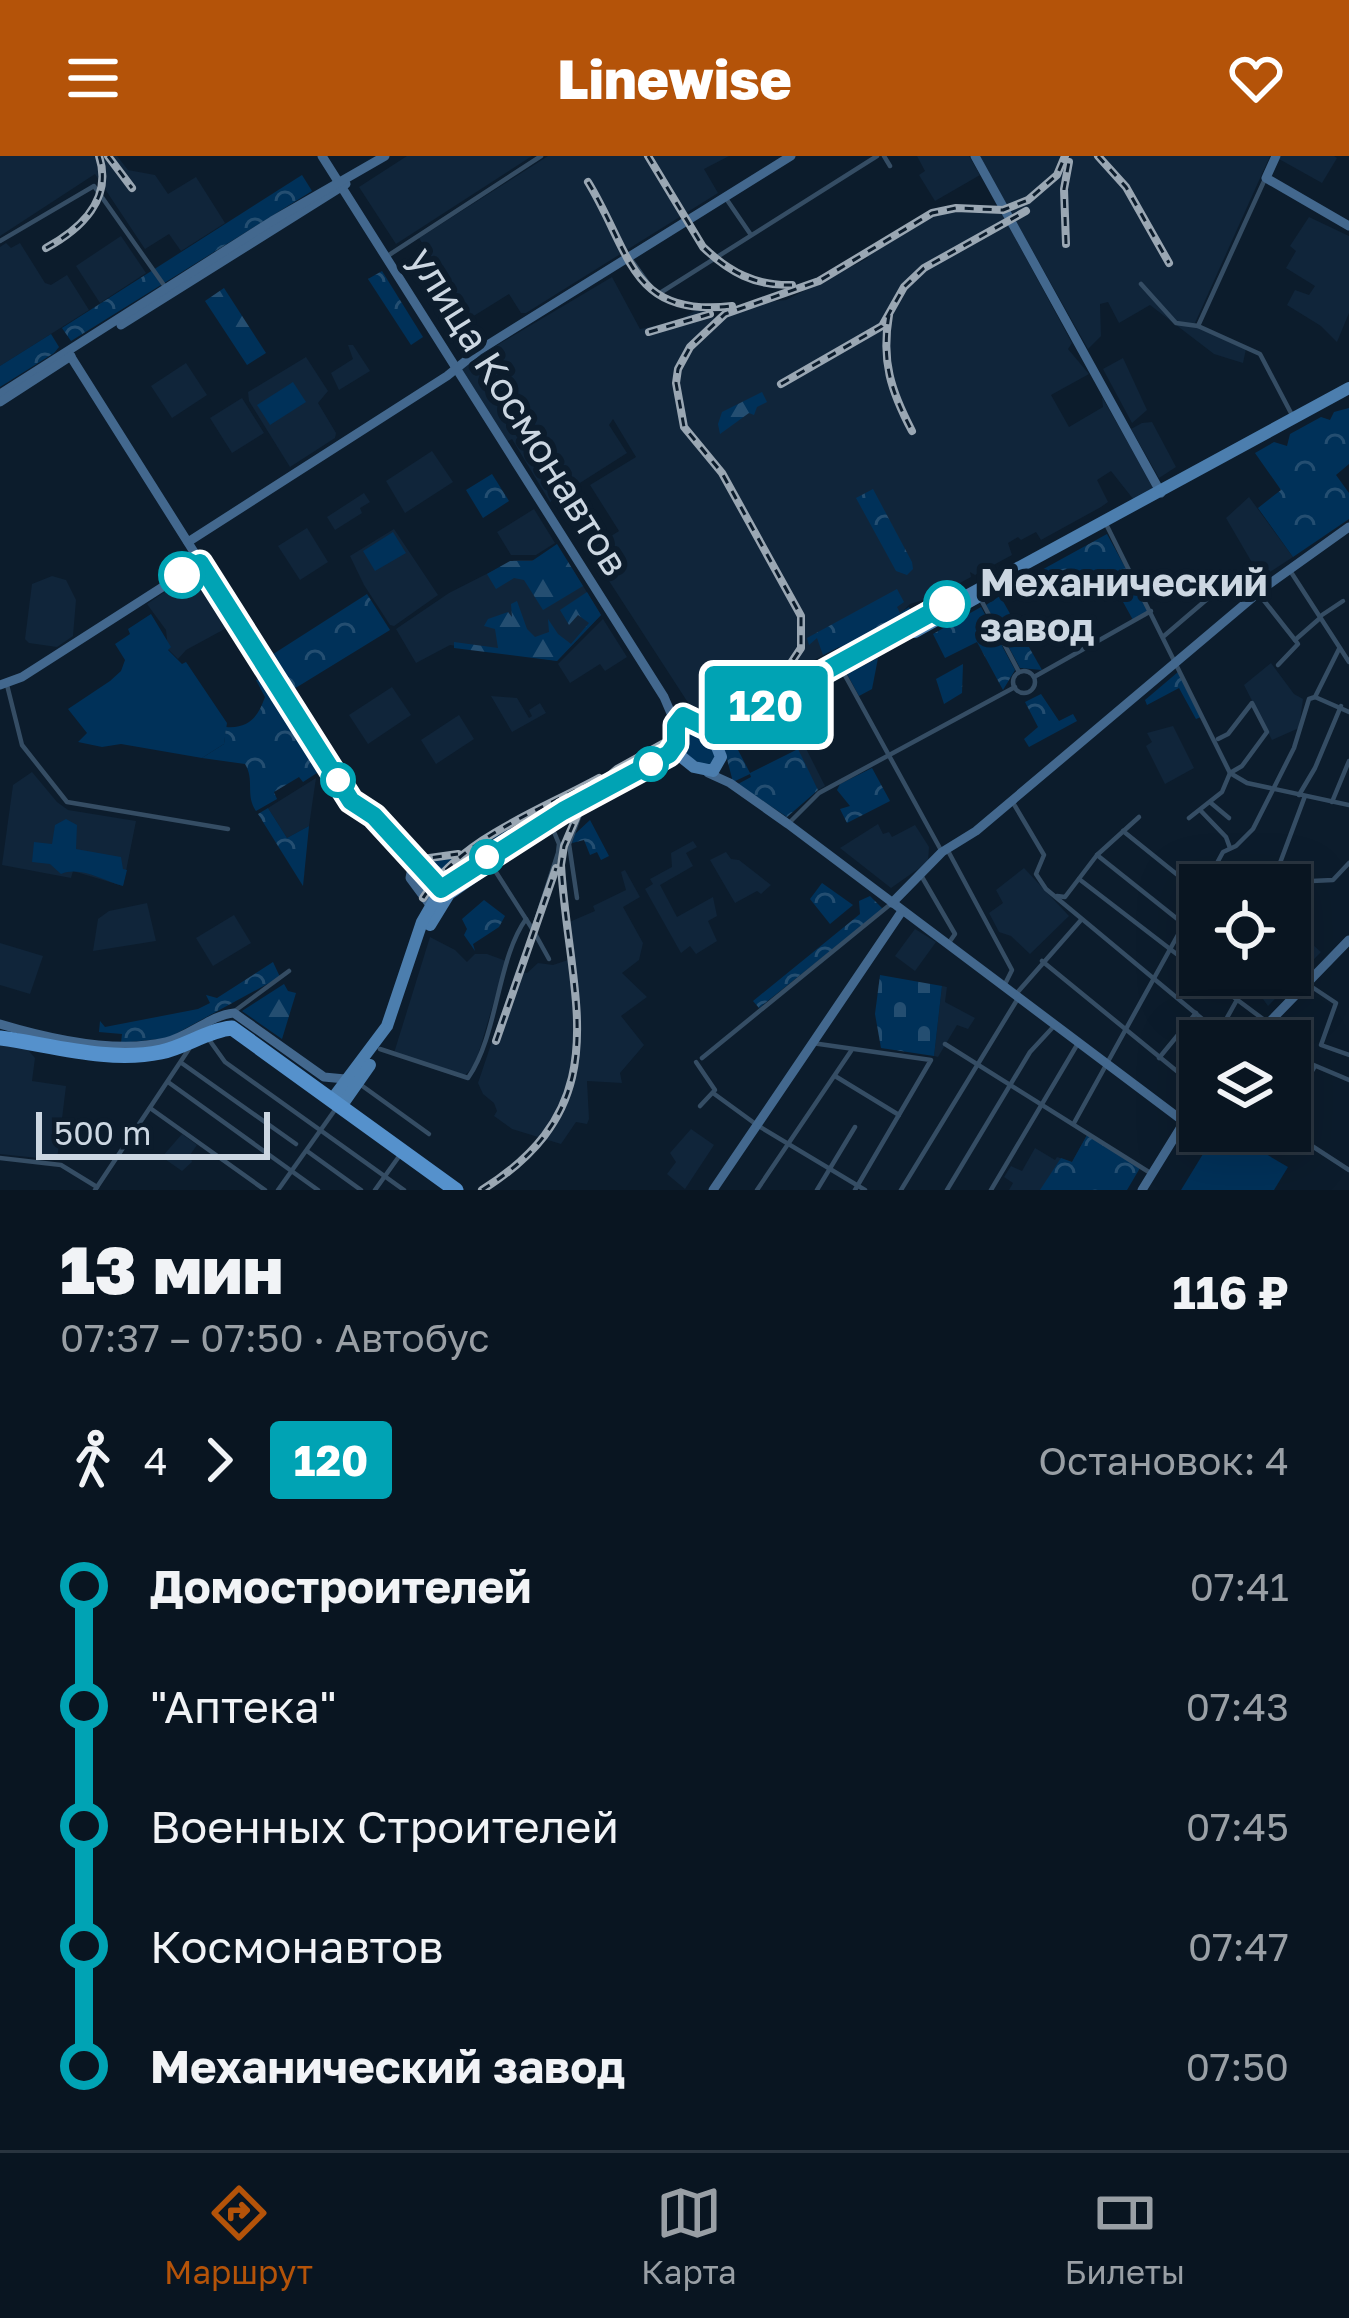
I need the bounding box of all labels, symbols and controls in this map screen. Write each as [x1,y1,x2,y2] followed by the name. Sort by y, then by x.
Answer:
[60,45,126,111] icon: menu
[1223,45,1289,111] icon: heart
[557,46,792,111] text: Linewise
[399,238,640,584] street label: улица Космонавтов
[160,553,204,597] unlabelled marker
[980,558,1267,650] place label: Механический завод
[925,582,969,626] marker: Механический завод
[697,666,835,744] line badge: 120
[729,680,803,730] text: 120
[635,748,667,780] unlabelled marker
[322,764,354,796] unlabelled marker
[471,841,503,873] unlabelled marker
[1179,864,1311,1152] map controls
[1179,864,1311,996] button: locate
[1179,1020,1311,1152] button: layers
[36,1106,270,1159] scale bar
[54,1113,152,1152] text: 500 m
[60,1229,283,1309] text: 13 мин
[1172,1265,1289,1319] text: 116 ₽
[60,1314,489,1361] text: 07:37 – 07:50 · Автобус
[60,1427,126,1493] icon: walk
[186,1427,252,1493] icon: forward
[294,1435,368,1485] text: 120
[144,1437,168,1484] text: 4
[1038,1437,1289,1484] text: Остановок: 4
[150,1559,531,1613] text: Домостроителей
[1190,1563,1289,1610] text: 07:41
[150,1679,337,1733] text: "Аптека"
[1186,1683,1289,1730] text: 07:43
[150,1799,619,1853] text: Военных Строителей
[1186,1803,1289,1850] text: 07:45
[150,1919,443,1973] text: Космонавтов
[1188,1923,1289,1970] text: 07:47
[150,2039,625,2093] text: Механический завод
[1186,2043,1289,2090] text: 07:50
[164,2180,313,2291] tab: Маршрут
[641,2180,737,2291] tab: Карта
[1065,2180,1185,2291] tab: Билеты

